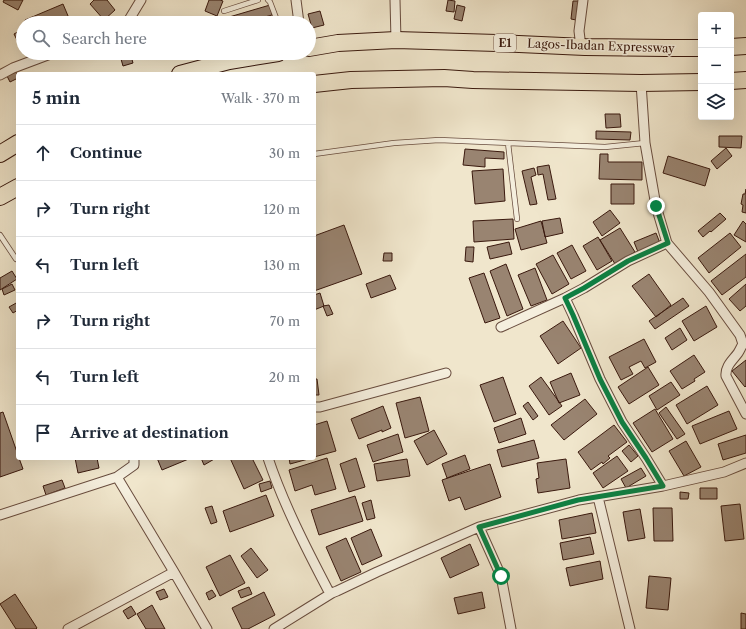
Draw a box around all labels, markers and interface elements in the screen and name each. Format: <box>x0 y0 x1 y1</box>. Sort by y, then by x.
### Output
map controls <box>698 12 734 120</box>
button: + <box>698 12 734 48</box>
search box <box>16 16 316 60</box>
icon: search <box>30 27 52 49</box>
text: Search here <box>62 29 147 48</box>
road number: E1 <box>494 34 516 52</box>
street label: Lagos-Ibadan Expressway <box>527 35 675 56</box>
button: − <box>698 48 734 84</box>
button: layers <box>698 84 734 120</box>
text: 5 min <box>32 88 80 108</box>
text: Walk · 370 m <box>221 90 300 106</box>
icon: ahead <box>32 142 54 164</box>
text: Continue <box>70 143 142 162</box>
text: 30 m <box>269 145 300 161</box>
route end <box>647 197 665 215</box>
icon: right <box>32 198 54 220</box>
text: Turn right <box>70 199 150 218</box>
text: 120 m <box>263 201 300 217</box>
icon: left <box>32 254 54 276</box>
text: Turn left <box>70 255 139 274</box>
text: 130 m <box>264 257 300 273</box>
icon: right <box>32 310 54 332</box>
text: Turn right <box>70 311 150 330</box>
text: 70 m <box>270 313 300 329</box>
icon: left <box>32 366 54 388</box>
text: Turn left <box>70 367 139 386</box>
text: 20 m <box>269 369 300 385</box>
icon: arrive <box>32 422 54 444</box>
text: Arrive at destination <box>70 423 229 442</box>
route start <box>492 567 510 585</box>

